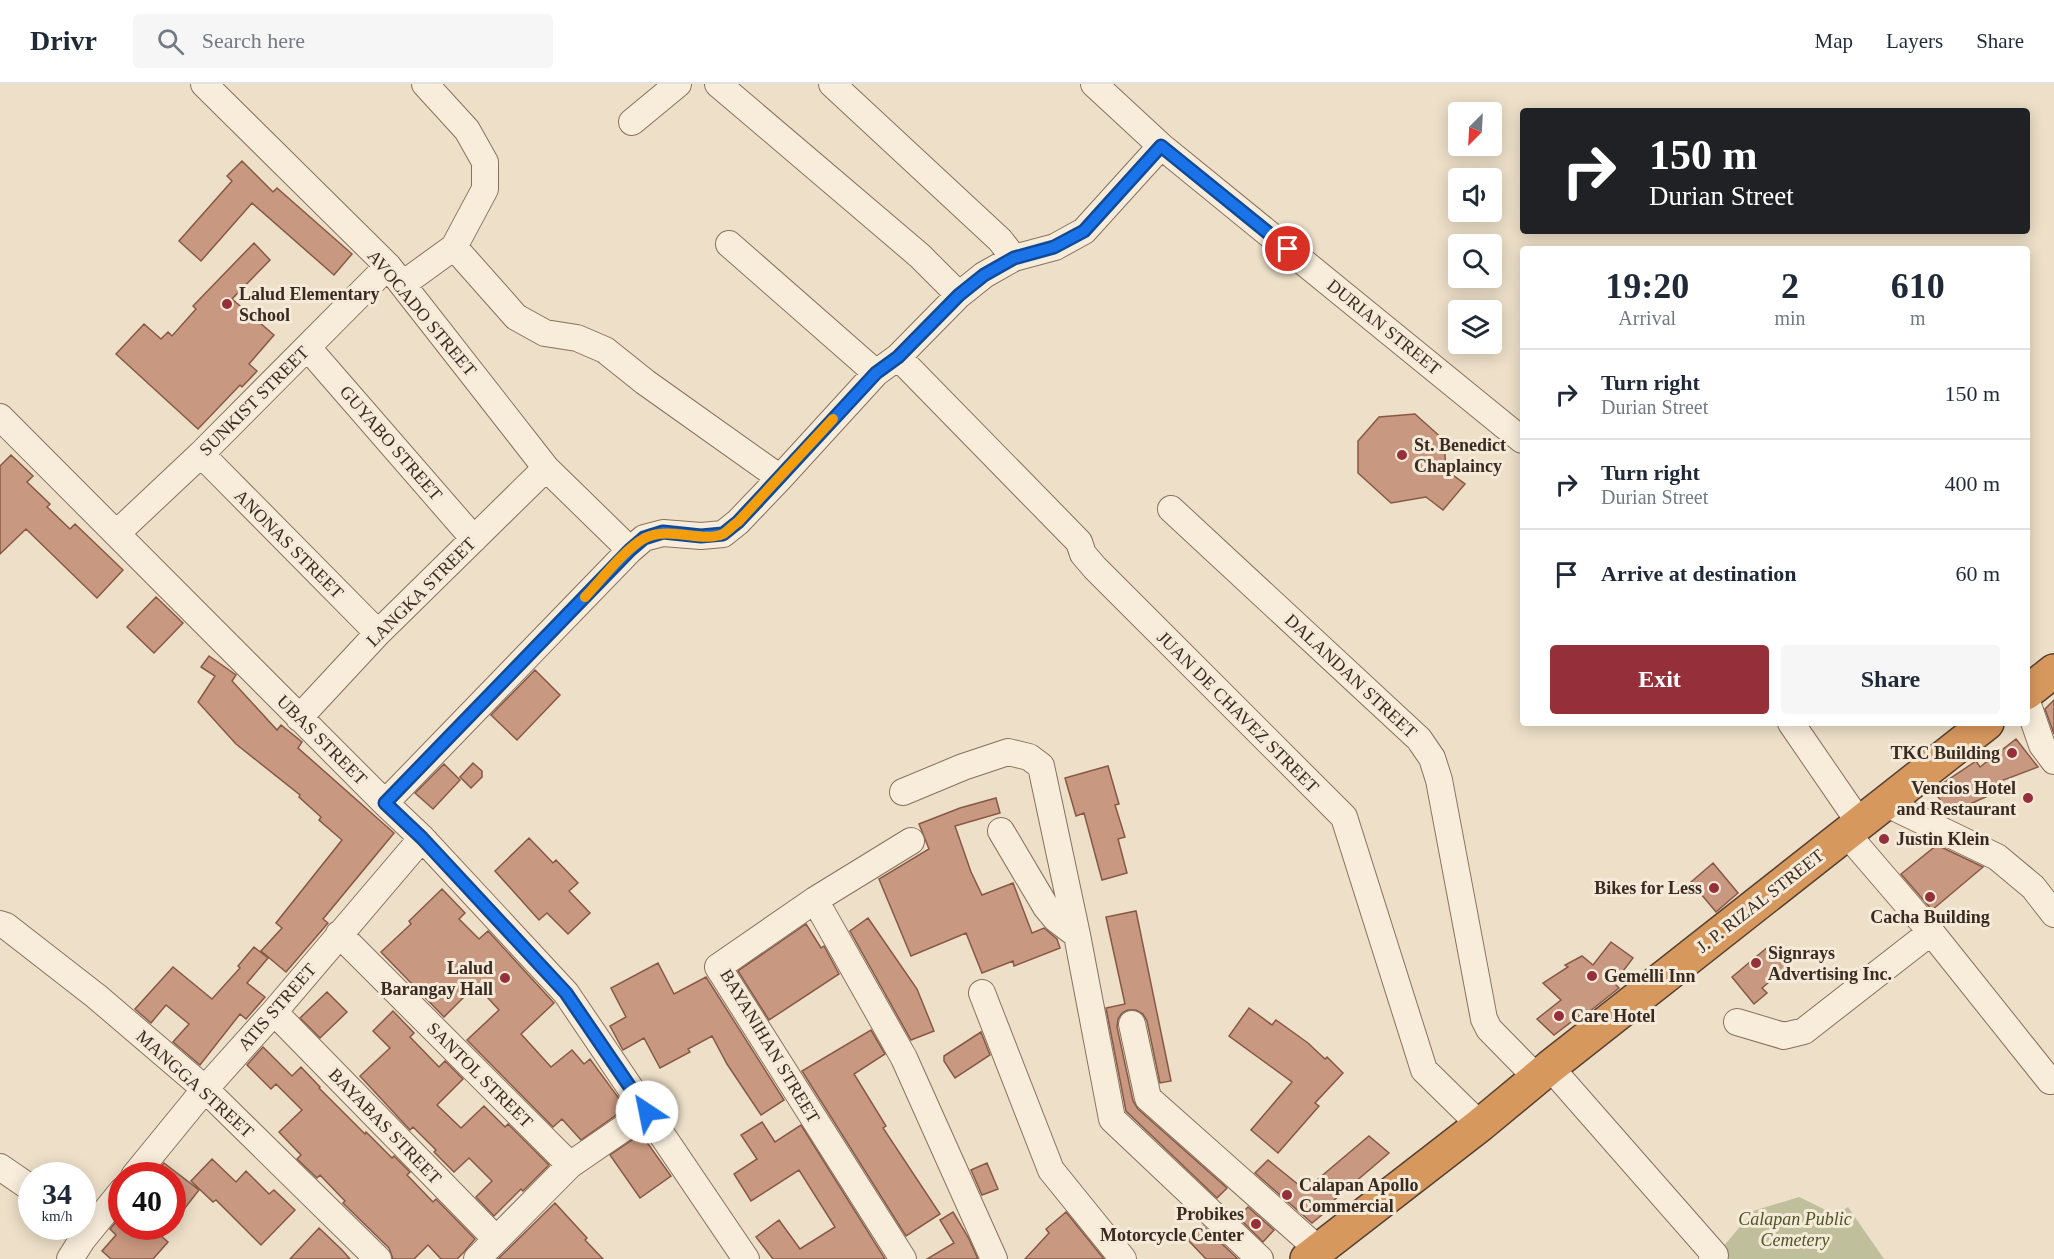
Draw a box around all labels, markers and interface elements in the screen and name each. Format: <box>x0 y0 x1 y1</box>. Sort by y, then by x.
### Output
search box <box>133 14 553 68</box>
text: Drivr <box>30 25 97 56</box>
icon: search <box>154 25 187 58</box>
text: Search here <box>202 28 305 53</box>
text: Map <box>1815 29 1853 53</box>
text: Layers <box>1886 29 1943 53</box>
text: Share <box>1976 29 2024 53</box>
north arrow <box>1448 102 1502 156</box>
map controls <box>1448 102 1502 354</box>
icon: right <box>1550 132 1628 210</box>
text: 150 m <box>1649 132 1758 178</box>
button: sound <box>1448 168 1502 222</box>
text: Durian Street <box>1649 181 1794 211</box>
pin <box>1262 223 1313 274</box>
icon: arrive <box>1271 232 1304 265</box>
button: search <box>1448 234 1502 288</box>
street label: AVOCADO STREET <box>363 246 481 380</box>
text: 19:20 <box>1605 266 1689 306</box>
text: 2 <box>1781 266 1799 306</box>
text: 610 <box>1891 266 1945 306</box>
street label: DURIAN STREET <box>1323 275 1445 379</box>
place label: Lalud Elementary School <box>239 284 380 325</box>
marker: Lalud Elementary School <box>220 297 234 311</box>
button: layers <box>1448 300 1502 354</box>
text: Arrival <box>1618 307 1676 329</box>
text: min <box>1774 307 1806 329</box>
text: m <box>1910 307 1926 329</box>
street label: SUNKIST STREET <box>195 342 313 460</box>
text: Turn right <box>1601 370 1700 395</box>
icon: right <box>1550 378 1583 411</box>
text: 150 m <box>1944 381 2000 406</box>
street label: GUYABO STREET <box>336 382 446 504</box>
text: Durian Street <box>1601 396 1708 418</box>
place label: St. Benedict Chaplaincy <box>1414 435 1506 476</box>
marker: St. Benedict Chaplaincy <box>1395 448 1409 462</box>
text: Turn right <box>1601 460 1700 485</box>
icon: right <box>1550 468 1583 501</box>
text: 400 m <box>1944 471 2000 496</box>
street label: ANONAS STREET <box>230 485 348 603</box>
text: Durian Street <box>1601 486 1708 508</box>
street label: LANGKA STREET <box>362 533 480 651</box>
icon: arrive <box>1550 558 1583 591</box>
text: Arrive at destination <box>1601 561 1797 586</box>
text: 60 m <box>1955 561 2000 586</box>
street label: DALANDAN STREET <box>1281 610 1421 742</box>
street label: JUAN DE CHAVEZ STREET <box>1153 627 1323 797</box>
button: Exit <box>1550 645 1769 714</box>
button: Share <box>1781 645 2000 714</box>
street label: UBAS STREET <box>273 691 371 789</box>
place label: TKC Building <box>1890 743 2000 763</box>
marker: TKC Building <box>2005 746 2019 760</box>
place label: Vencios Hotel and Restaurant <box>1896 778 2016 819</box>
marker: Vencios Hotel and Restaurant <box>2021 791 2035 805</box>
place label: Justin Klein <box>1896 829 1990 849</box>
marker: Justin Klein <box>1877 832 1891 846</box>
street label: J. P. RIZAL STREET <box>1692 845 1828 957</box>
place label: Bikes for Less <box>1594 878 1702 898</box>
marker: Bikes for Less <box>1707 881 1721 895</box>
marker: Cacha Building <box>1923 890 1937 904</box>
place label: Cacha Building <box>1870 907 1990 927</box>
place label: Signrays Advertising Inc. <box>1768 943 1892 984</box>
marker: Signrays Advertising Inc. <box>1749 956 1763 970</box>
place label: Lalud Barangay Hall <box>380 958 493 999</box>
street label: ATIS STREET <box>234 959 320 1055</box>
street label: BAYANIHAN STREET <box>716 965 824 1127</box>
place label: Gemelli Inn <box>1604 966 1696 986</box>
marker: Gemelli Inn <box>1585 969 1599 983</box>
marker: Lalud Barangay Hall <box>498 971 512 985</box>
place label: Care Hotel <box>1571 1006 1655 1026</box>
marker: Care Hotel <box>1552 1009 1566 1023</box>
street label: SANTOL STREET <box>423 1018 537 1132</box>
street label: MANGGA STREET <box>132 1026 258 1142</box>
street label: BAYABAS STREET <box>325 1064 445 1188</box>
position arrow <box>615 1080 679 1144</box>
speed limit sign: 40 <box>108 1162 186 1240</box>
place label: Calapan Apollo Commercial <box>1299 1175 1419 1216</box>
text: 34 <box>42 1177 72 1210</box>
marker: Calapan Apollo Commercial <box>1280 1188 1294 1202</box>
place label: Probikes Motorcycle Center <box>1100 1204 1244 1245</box>
text: km/h <box>42 1208 72 1224</box>
park label: Calapan Public Cemetery <box>1738 1209 1852 1250</box>
marker: Probikes Motorcycle Center <box>1249 1217 1263 1231</box>

